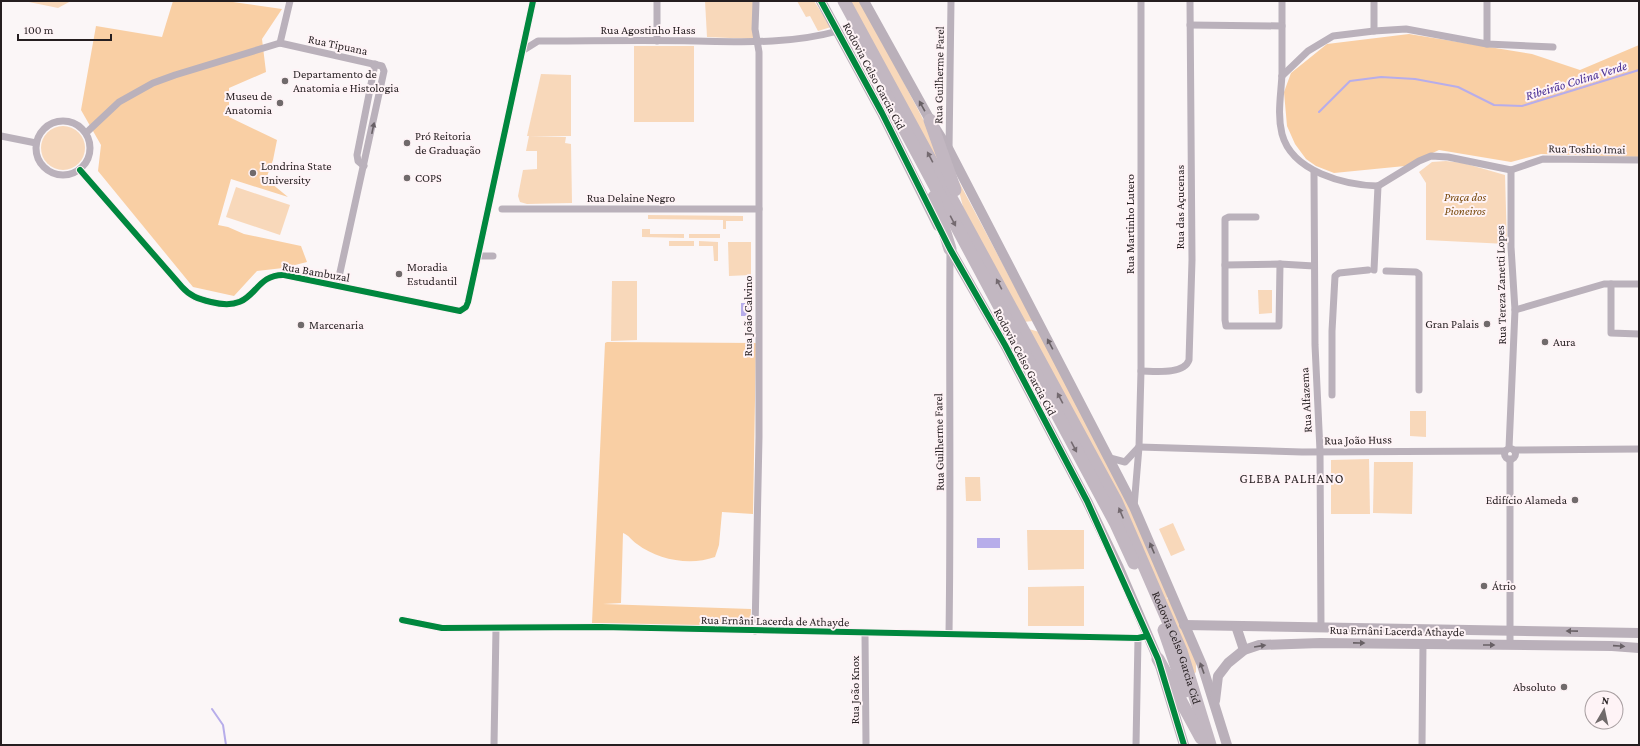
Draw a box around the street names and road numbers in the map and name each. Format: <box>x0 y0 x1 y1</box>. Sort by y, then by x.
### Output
street label: Rodovia Celso Garcia Cid <box>840 20 908 133</box>
street label: Rua Agostinho Hass <box>601 23 696 37</box>
street label: Rua Guilherme Farel <box>931 26 947 124</box>
street label: Rua Tipuana <box>307 32 369 58</box>
street label: Rua Toshio Imai <box>1548 141 1626 157</box>
street label: Rua das Açucenas <box>1173 164 1187 249</box>
street label: Rua Martinho Lutero <box>1123 174 1137 274</box>
street label: Rua Delaine Negro <box>587 191 675 205</box>
street label: Rua Tereza Zanetti Lopes <box>1493 225 1509 345</box>
street label: Rua Bambuzal <box>281 259 351 285</box>
street label: Rua João Calvino <box>741 276 755 356</box>
street label: Rodovia Celso Garcia Cid <box>991 306 1059 419</box>
street label: Rua Alfazema <box>1297 367 1315 433</box>
street label: Rua Guilherme Farel <box>931 393 947 491</box>
street label: Rua João Huss <box>1324 432 1392 448</box>
street label: Rodovia Celso Garcia Cid <box>1149 589 1204 706</box>
street label: Rua Ernâni Lacerda de Athayde <box>701 613 849 629</box>
street label: Rua Ernâni Lacerda Athayde <box>1329 623 1465 639</box>
street label: Rua João Knox <box>848 655 862 724</box>

